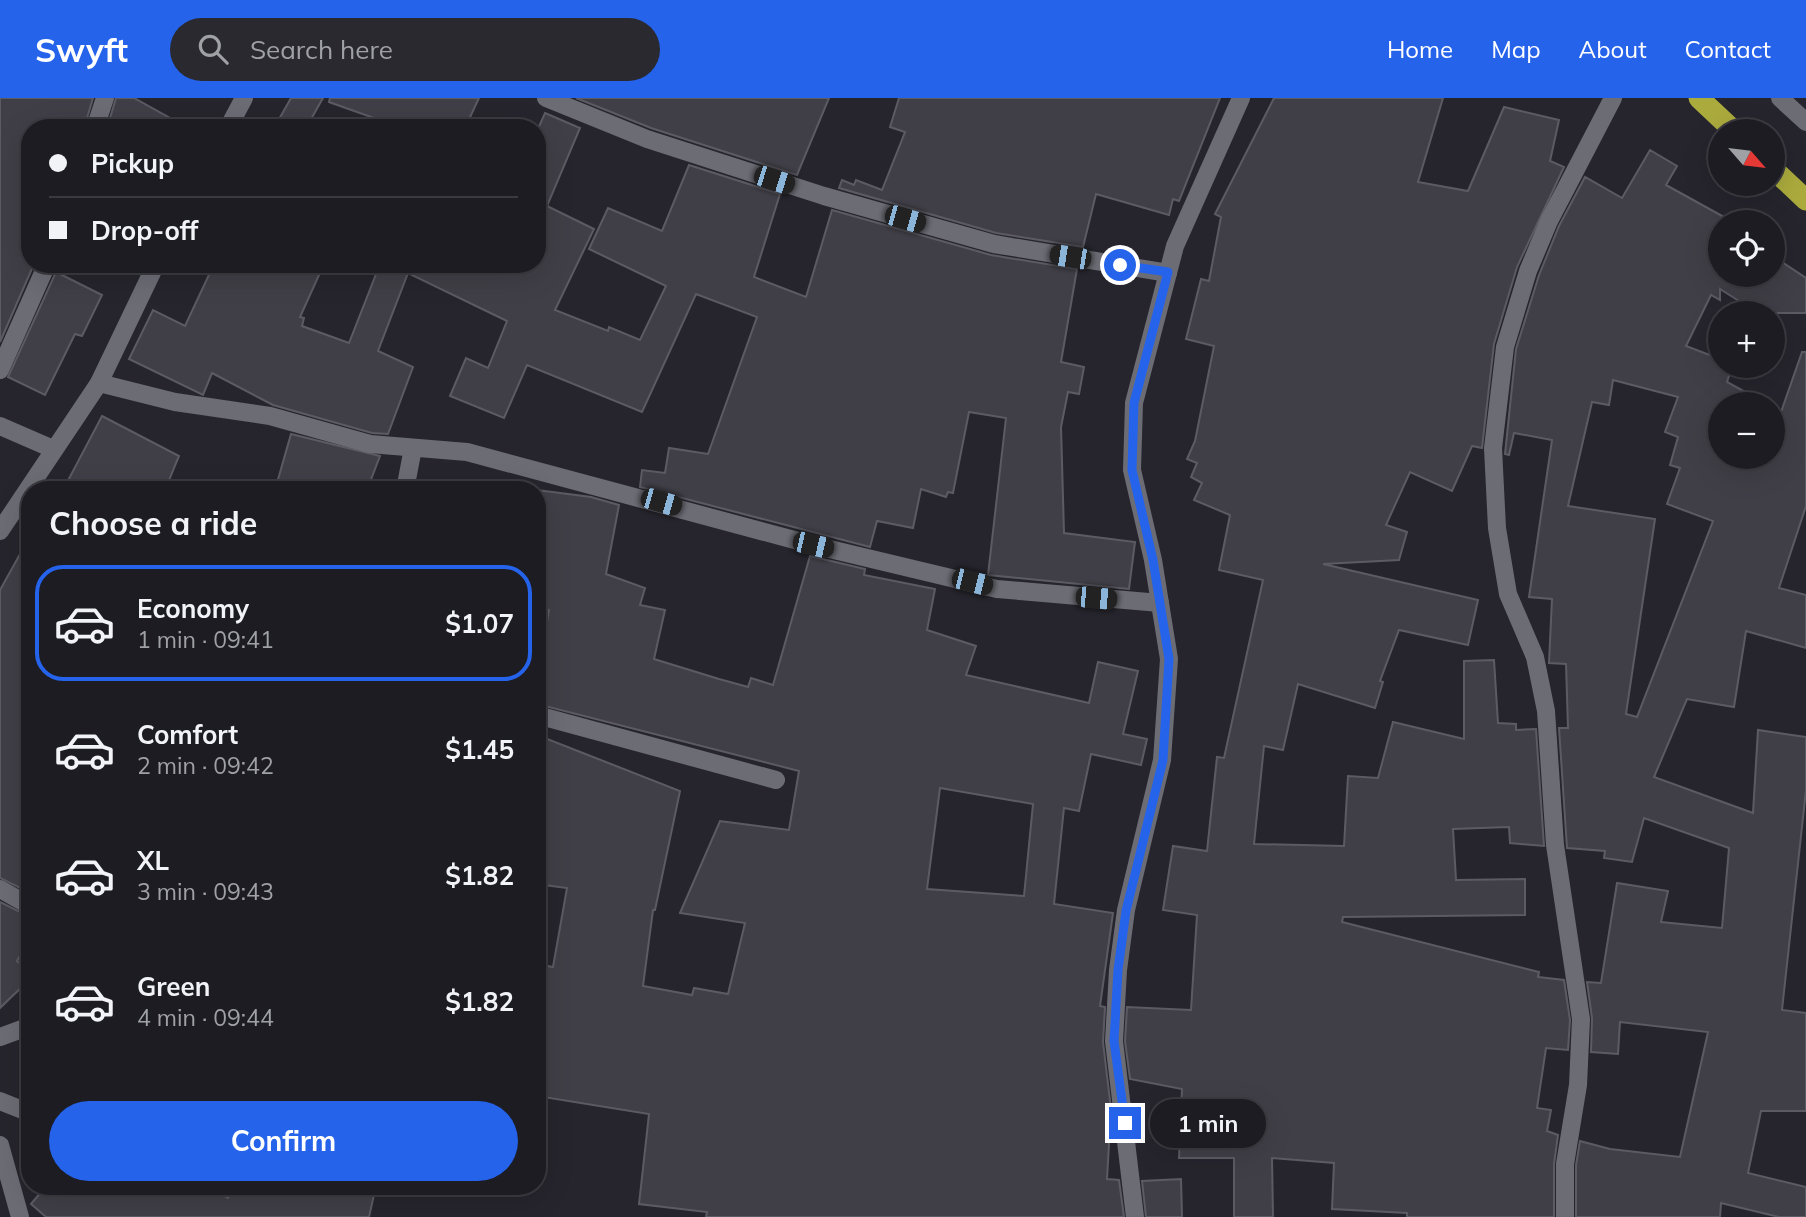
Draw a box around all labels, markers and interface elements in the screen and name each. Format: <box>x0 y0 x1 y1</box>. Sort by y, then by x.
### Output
search box <box>170 18 660 81</box>
text: Swyft <box>35 29 128 70</box>
icon: search <box>194 30 232 68</box>
text: Search here <box>250 33 393 66</box>
text: Home <box>1387 34 1453 64</box>
text: Map <box>1491 34 1541 64</box>
text: About <box>1579 34 1647 64</box>
text: Contact <box>1685 34 1771 64</box>
north arrow <box>1708 119 1785 196</box>
map controls <box>1708 119 1785 469</box>
text: Pickup <box>91 147 174 180</box>
car <box>751 164 798 196</box>
car <box>882 203 929 235</box>
button: locate <box>1708 210 1785 287</box>
text: Drop-off <box>91 214 198 247</box>
car <box>1048 243 1093 271</box>
route start <box>1104 249 1136 281</box>
button: + <box>1708 301 1785 378</box>
button: − <box>1708 392 1785 469</box>
car <box>638 486 685 518</box>
text: Choose a ride <box>49 503 257 543</box>
car <box>791 530 836 560</box>
car <box>950 567 995 597</box>
car <box>1075 586 1118 610</box>
icon: car <box>53 592 116 655</box>
text: Economy <box>137 592 249 625</box>
text: $1.07 <box>445 607 514 640</box>
text: 1 min · 09:41 <box>137 625 274 654</box>
icon: car <box>53 718 116 781</box>
text: Comfort <box>137 718 238 751</box>
text: $1.45 <box>445 733 514 766</box>
text: 2 min · 09:42 <box>137 751 274 780</box>
icon: car <box>53 844 116 907</box>
text: XL <box>137 844 169 877</box>
text: $1.82 <box>445 859 514 892</box>
text: 3 min · 09:43 <box>137 877 274 906</box>
icon: car <box>53 970 116 1033</box>
text: Green <box>137 970 210 1003</box>
text: $1.82 <box>445 985 514 1018</box>
text: 4 min · 09:44 <box>137 1003 274 1032</box>
callout: 1 min <box>1150 1098 1265 1148</box>
button: Confirm <box>49 1101 518 1181</box>
route end <box>1109 1107 1141 1139</box>
text: 1 min <box>1178 1109 1238 1138</box>

